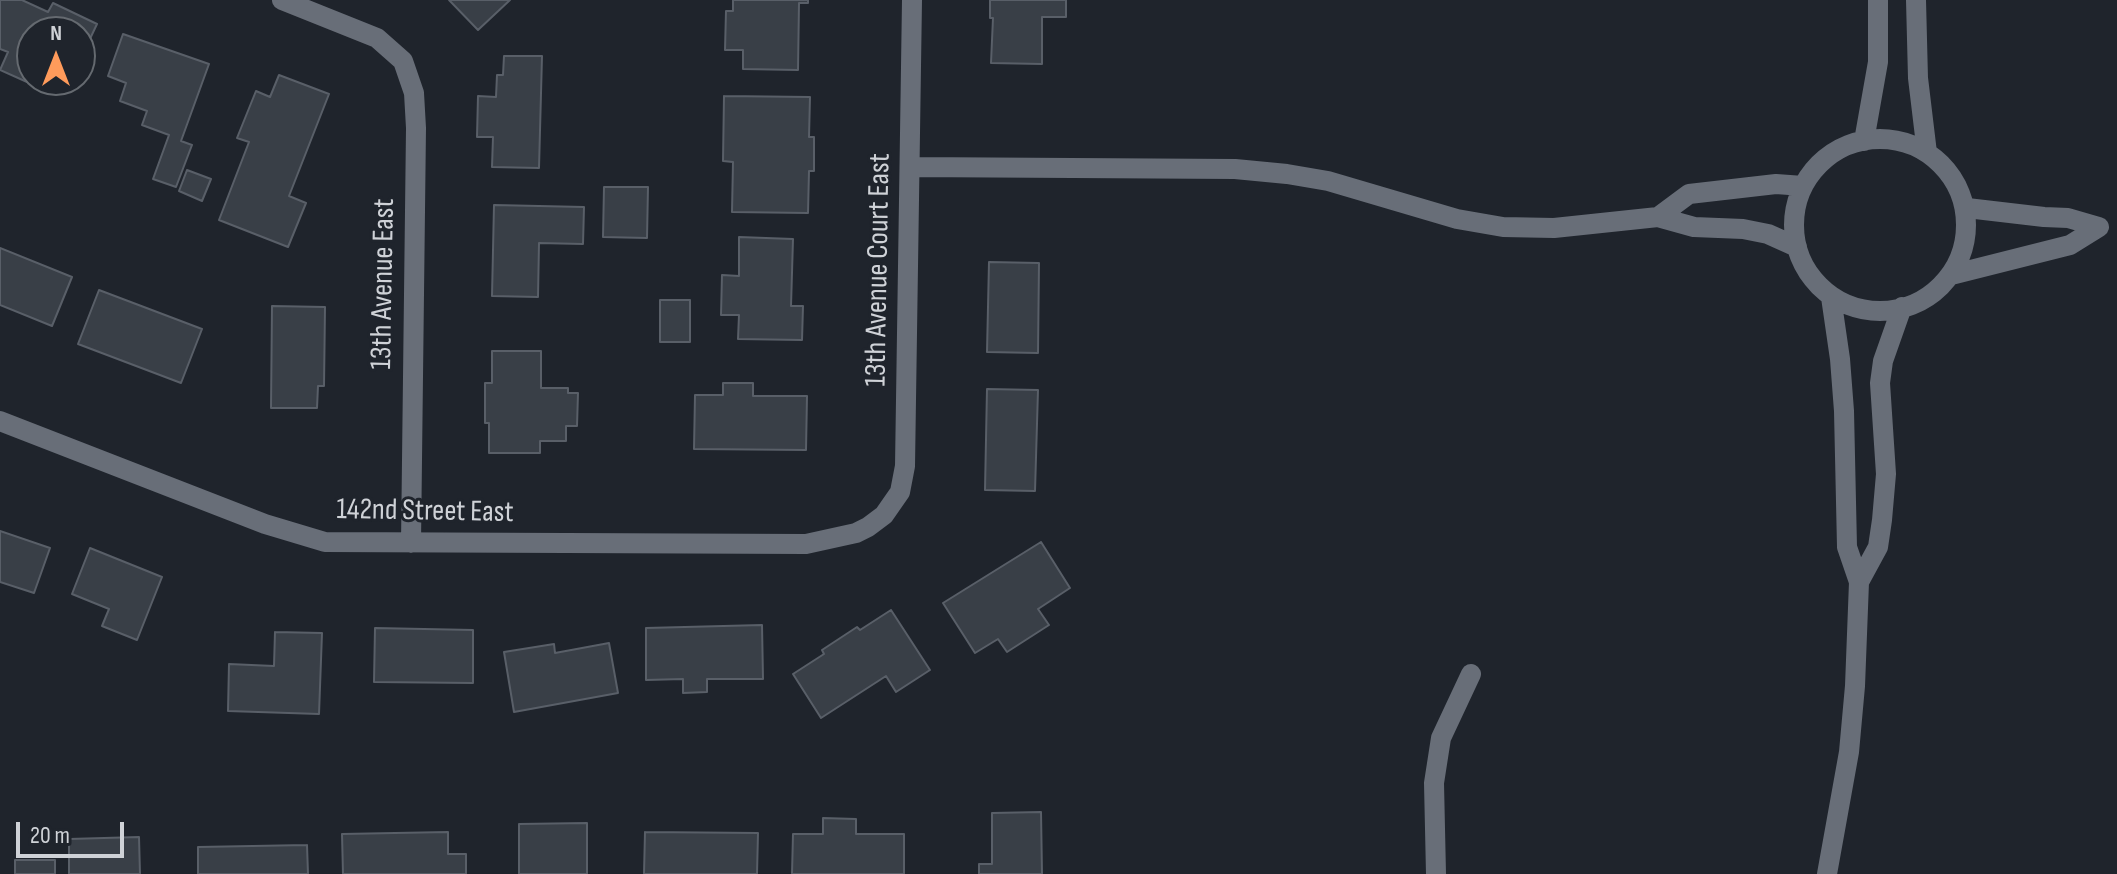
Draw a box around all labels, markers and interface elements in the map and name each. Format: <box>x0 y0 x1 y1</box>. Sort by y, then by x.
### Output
north arrow <box>16 16 96 96</box>
text: N <box>50 20 62 47</box>
street label: 13th Avenue Court East <box>859 153 899 387</box>
street label: 13th Avenue East <box>365 198 403 370</box>
street label: 142nd Street East <box>336 492 514 532</box>
scale bar <box>20 806 128 856</box>
text: 20 m <box>30 821 70 850</box>

